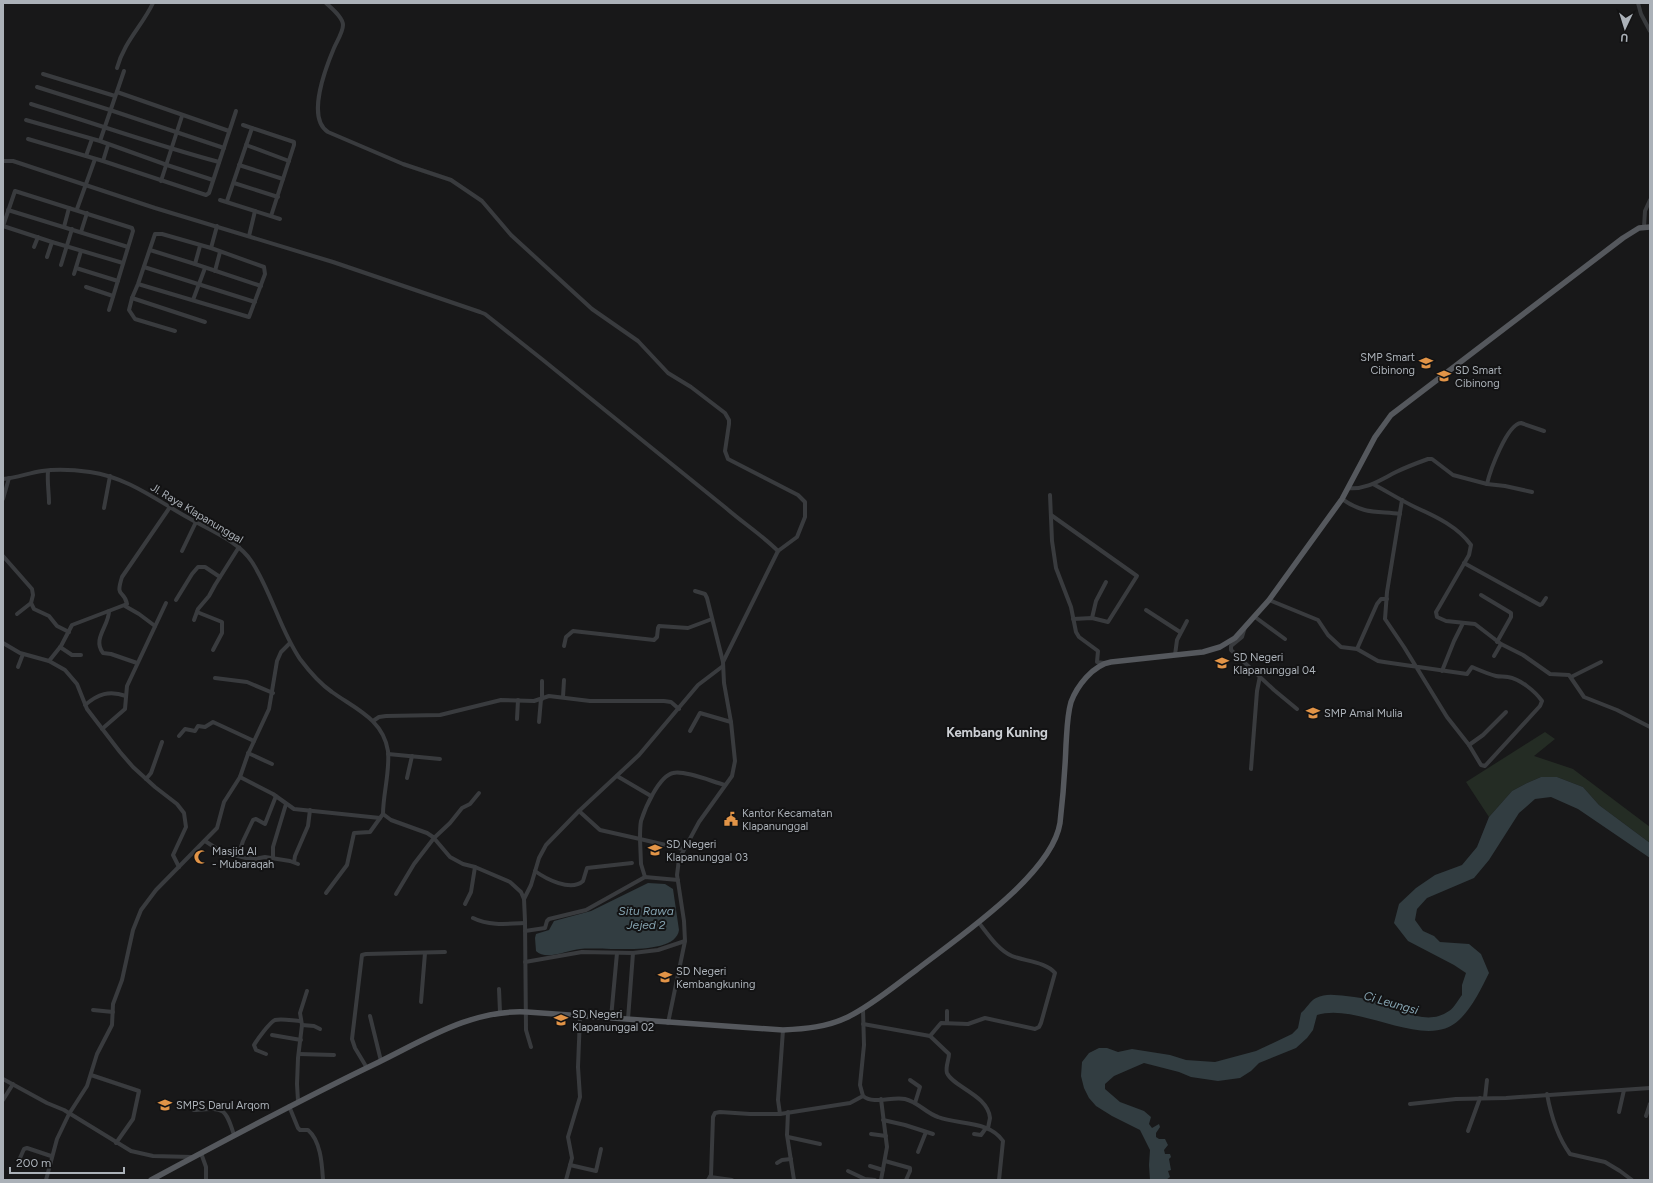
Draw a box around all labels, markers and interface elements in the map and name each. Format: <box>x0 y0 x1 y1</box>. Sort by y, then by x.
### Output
north arrow <box>1605 8 1645 48</box>
text: U <box>1620 31 1629 44</box>
place label: SMP Smart Cibinong <box>1360 351 1415 377</box>
school or university icon: SMP Smart Cibinong <box>1418 355 1434 371</box>
place label: SD Smart Cibinong <box>1455 364 1502 390</box>
school or university icon: SD Smart Cibinong <box>1436 368 1452 384</box>
street label: Jl. Raya Klapanunggal <box>148 481 245 546</box>
place label: SD Negeri Klapanunggal 04 <box>1233 651 1316 677</box>
school or university icon: SD Negeri Klapanunggal 04 <box>1214 655 1230 671</box>
school or university icon: SMP Amal Mulia <box>1305 705 1321 721</box>
place label: SMP Amal Mulia <box>1324 707 1403 720</box>
district label: Kembang Kuning <box>946 725 1048 740</box>
place label: Kantor Kecamatan Klapanunggal <box>742 807 832 833</box>
public building icon: Kantor Kecamatan Klapanunggal <box>723 811 739 827</box>
place label: SD Negeri Klapanunggal 03 <box>666 838 748 864</box>
school or university icon: SD Negeri Klapanunggal 03 <box>647 842 663 858</box>
place label: Masjid Al - Mubaraqah <box>212 845 274 871</box>
mosque icon: Masjid Al - Mubaraqah <box>193 849 209 865</box>
water label: Situ Rawa Jejed 2 <box>618 904 674 932</box>
place label: SD Negeri Kembangkuning <box>676 965 755 991</box>
school or university icon: SD Negeri Kembangkuning <box>657 969 673 985</box>
water label: Ci Leungsi <box>1362 989 1420 1018</box>
place label: SD Negeri Klapanunggal 02 <box>572 1008 654 1034</box>
school or university icon: SD Negeri Klapanunggal 02 <box>553 1012 569 1028</box>
school or university icon: SMPS Darul Arqom <box>157 1097 173 1113</box>
place label: SMPS Darul Arqom <box>176 1099 269 1112</box>
scale bar <box>10 1149 124 1175</box>
text: 200 m <box>16 1156 51 1170</box>

